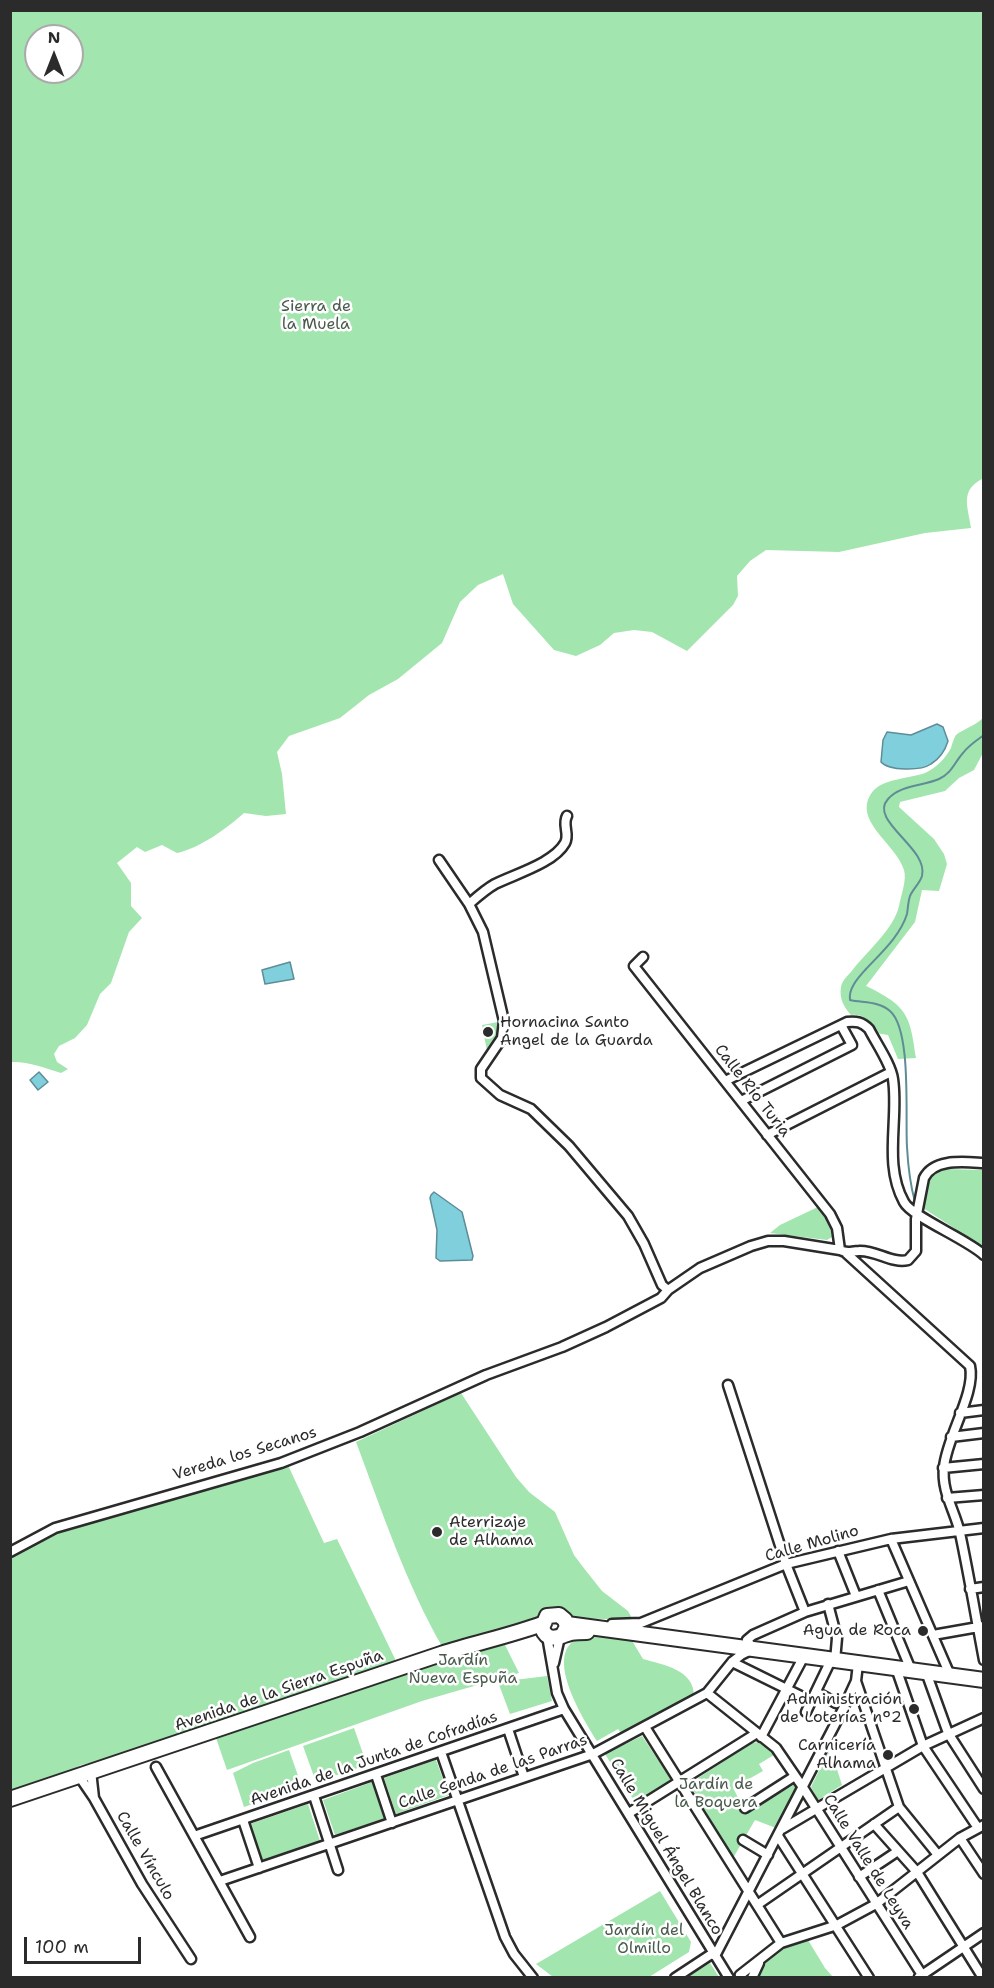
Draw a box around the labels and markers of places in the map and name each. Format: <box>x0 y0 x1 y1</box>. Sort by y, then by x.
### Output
place label: Hornacina Santo Ángel de la Guarda <box>500 1013 653 1051</box>
marker: Hornacina Santo Ángel de la Guarda <box>481 1025 495 1039</box>
place label: Aterrizaje de Alhama <box>449 1513 533 1551</box>
marker: Aterrizaje de Alhama <box>430 1525 444 1539</box>
place label: Agua de Roca <box>803 1621 911 1641</box>
marker: Agua de Roca <box>916 1624 930 1638</box>
place label: Administración de Loterías nº2 <box>780 1690 902 1728</box>
marker: Administración de Loterías nº2 <box>907 1702 921 1716</box>
place label: Carnicería Alhama <box>798 1736 876 1774</box>
marker: Carnicería Alhama <box>881 1748 895 1762</box>

